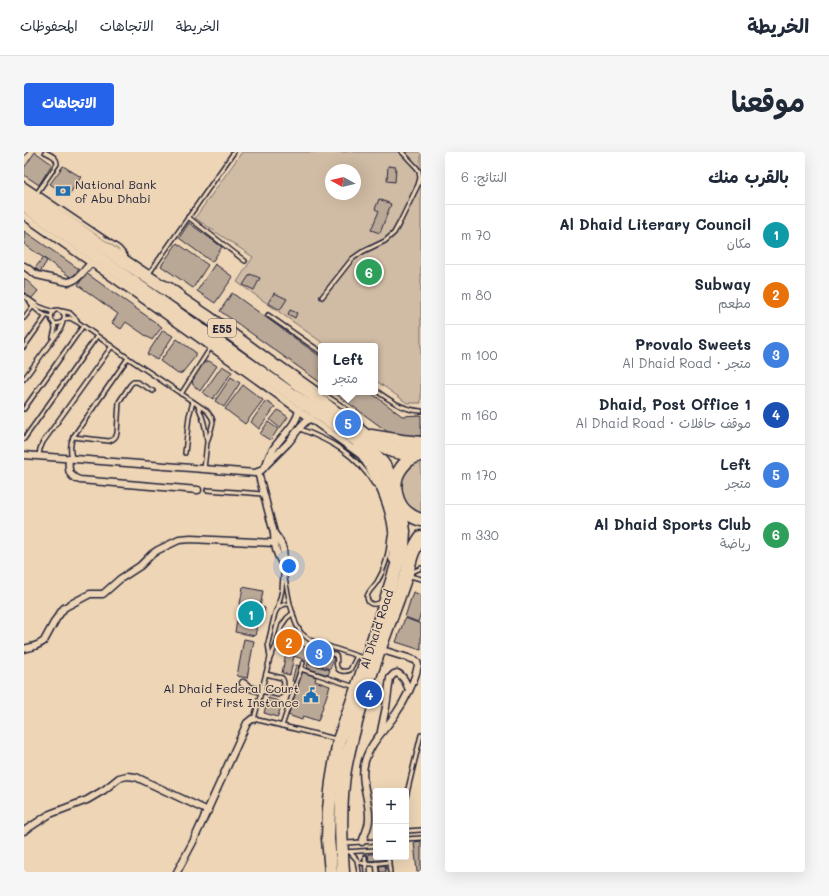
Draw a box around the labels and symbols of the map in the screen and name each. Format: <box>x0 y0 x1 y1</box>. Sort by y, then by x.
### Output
north arrow <box>325 164 361 200</box>
place label: National Bank of Abu Dhabi <box>75 176 156 206</box>
bank icon: National Bank of Abu Dhabi <box>54 182 72 200</box>
pin: 6 <box>356 257 382 287</box>
road number: E55 <box>208 319 236 337</box>
pin: 5 <box>335 408 361 438</box>
your location <box>279 556 299 576</box>
street label: Al Dhaid Road <box>356 587 396 671</box>
pin: 1 <box>238 599 264 629</box>
pin: 2 <box>276 627 302 657</box>
pin: 3 <box>306 638 332 668</box>
pin: 4 <box>356 679 382 709</box>
place label: Al Dhaid Federal Court of First Instance <box>163 680 299 710</box>
public building icon: Al Dhaid Federal Court of First Instance <box>302 686 320 704</box>

